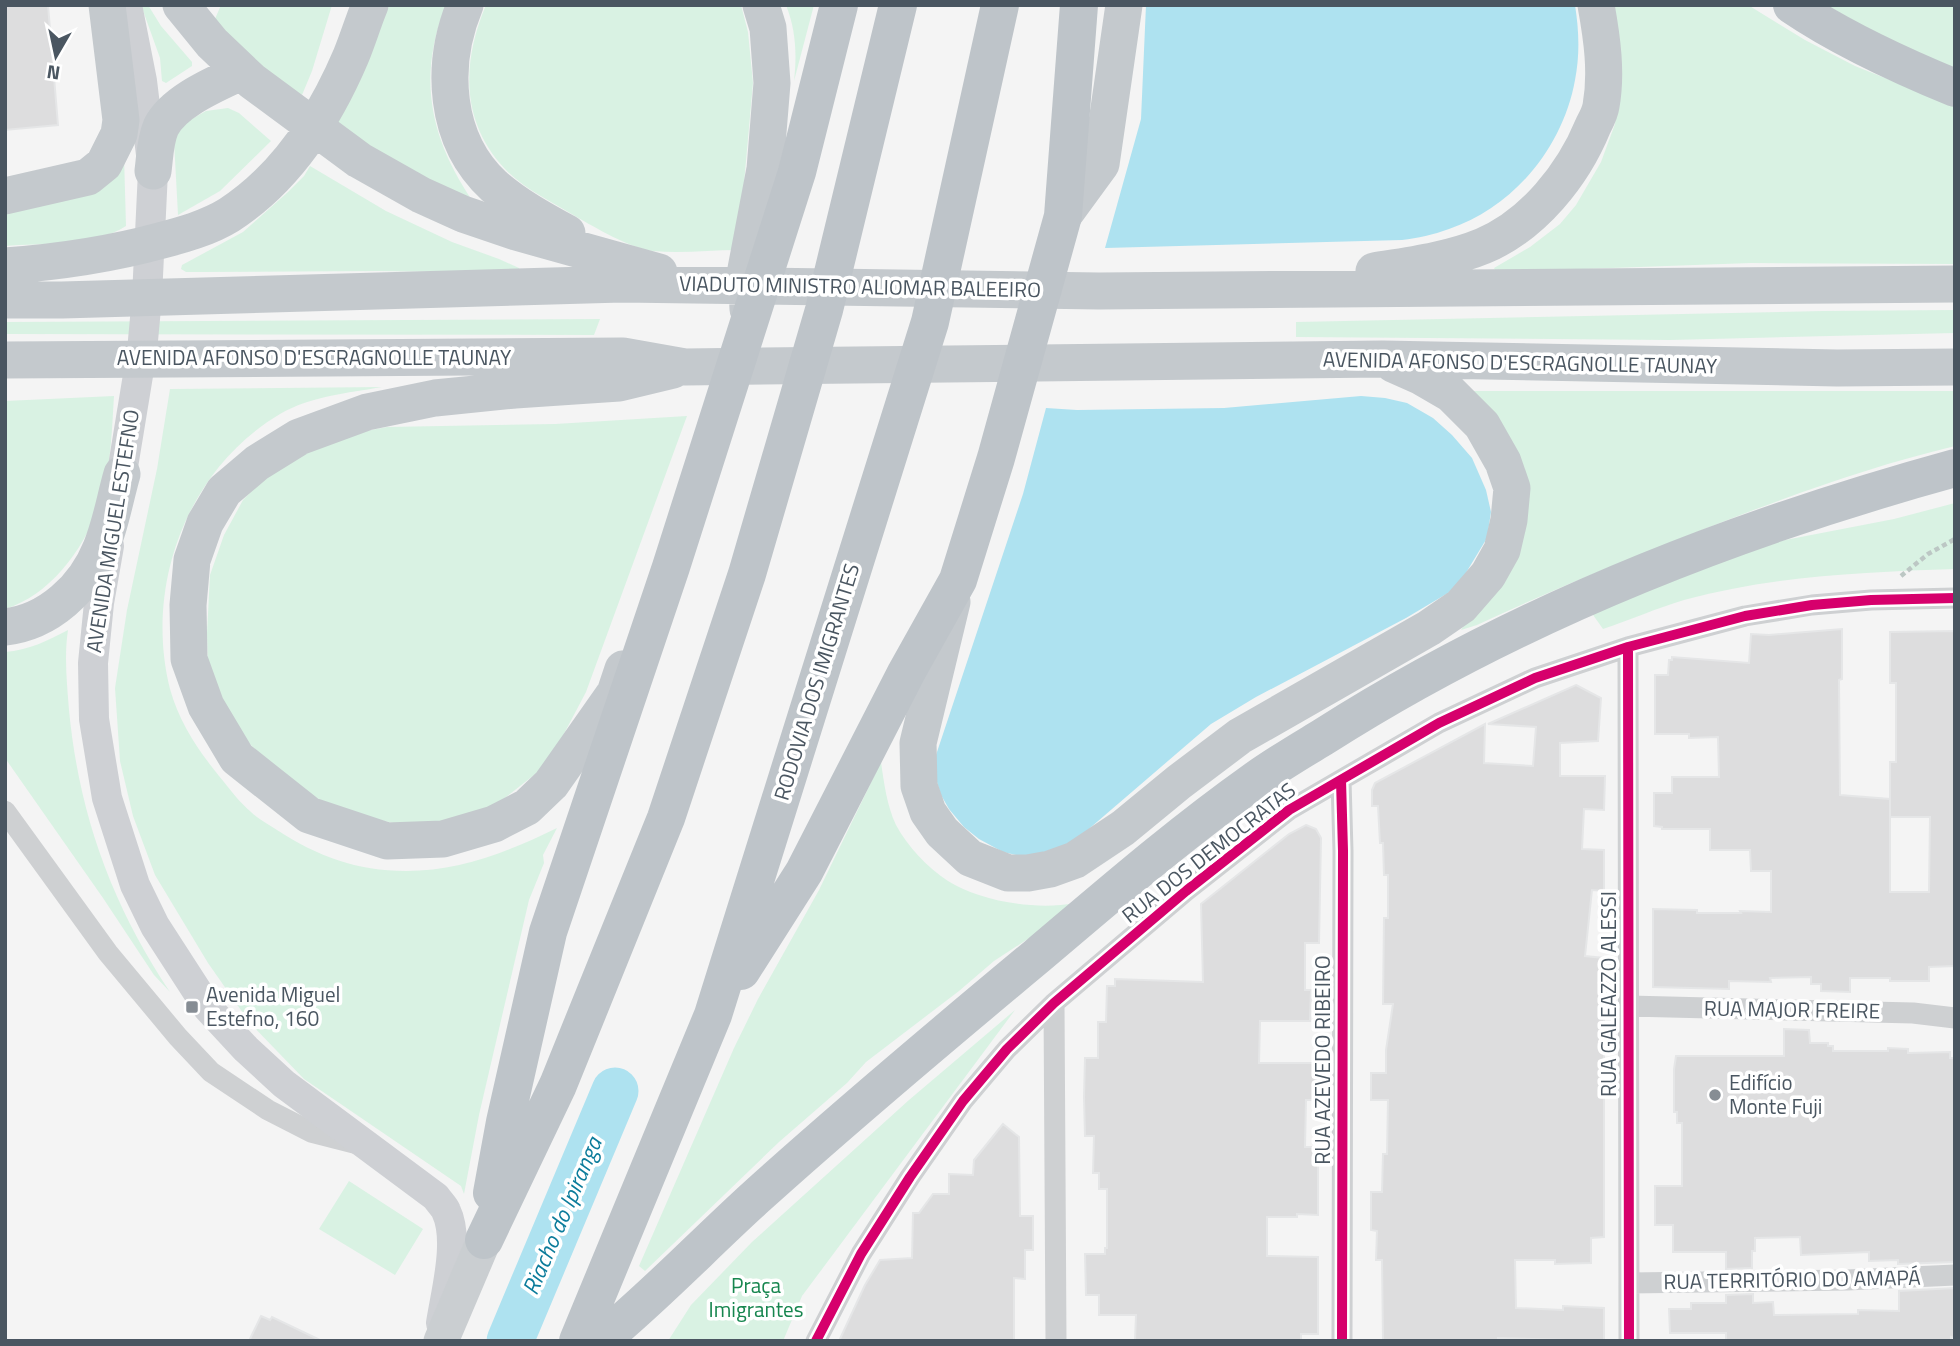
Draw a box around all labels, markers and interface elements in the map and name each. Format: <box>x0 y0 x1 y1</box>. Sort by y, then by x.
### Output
north arrow <box>21 21 91 91</box>
text: N <box>44 58 62 89</box>
street label: VIADUTO MINISTRO ALIOMAR BALEEIRO <box>679 267 1041 305</box>
street label: AVENIDA AFONSO D'ESCRAGNOLLE TAUNAY <box>117 341 512 373</box>
street label: AVENIDA AFONSO D'ESCRAGNOLLE TAUNAY <box>1323 343 1718 381</box>
street label: AVENIDA MIGUEL ESTEFNO <box>77 407 147 655</box>
street label: RODOVIA DOS IMIGRANTES <box>765 559 867 804</box>
street label: RUA DOS DEMOCRATAS <box>1115 774 1302 930</box>
street label: RUA GALEAZZO ALESSI <box>1592 891 1624 1097</box>
street label: RUA AZEVEDO RIBEIRO <box>1306 955 1338 1165</box>
place label: Avenida Miguel Estefno, 160 <box>206 978 340 1034</box>
street label: RUA MAJOR FREIRE <box>1704 991 1880 1027</box>
marker: Avenida Miguel Estefno, 160 <box>184 999 200 1015</box>
place label: Edifício Monte Fuji <box>1729 1066 1822 1122</box>
marker: Edifício Monte Fuji <box>1707 1087 1723 1103</box>
water label: Riacho do Ipiranga <box>513 1130 611 1300</box>
street label: RUA TERRITÓRIO DO AMAPÁ <box>1663 1261 1921 1297</box>
park label: Praça Imigrantes <box>709 1269 803 1325</box>

